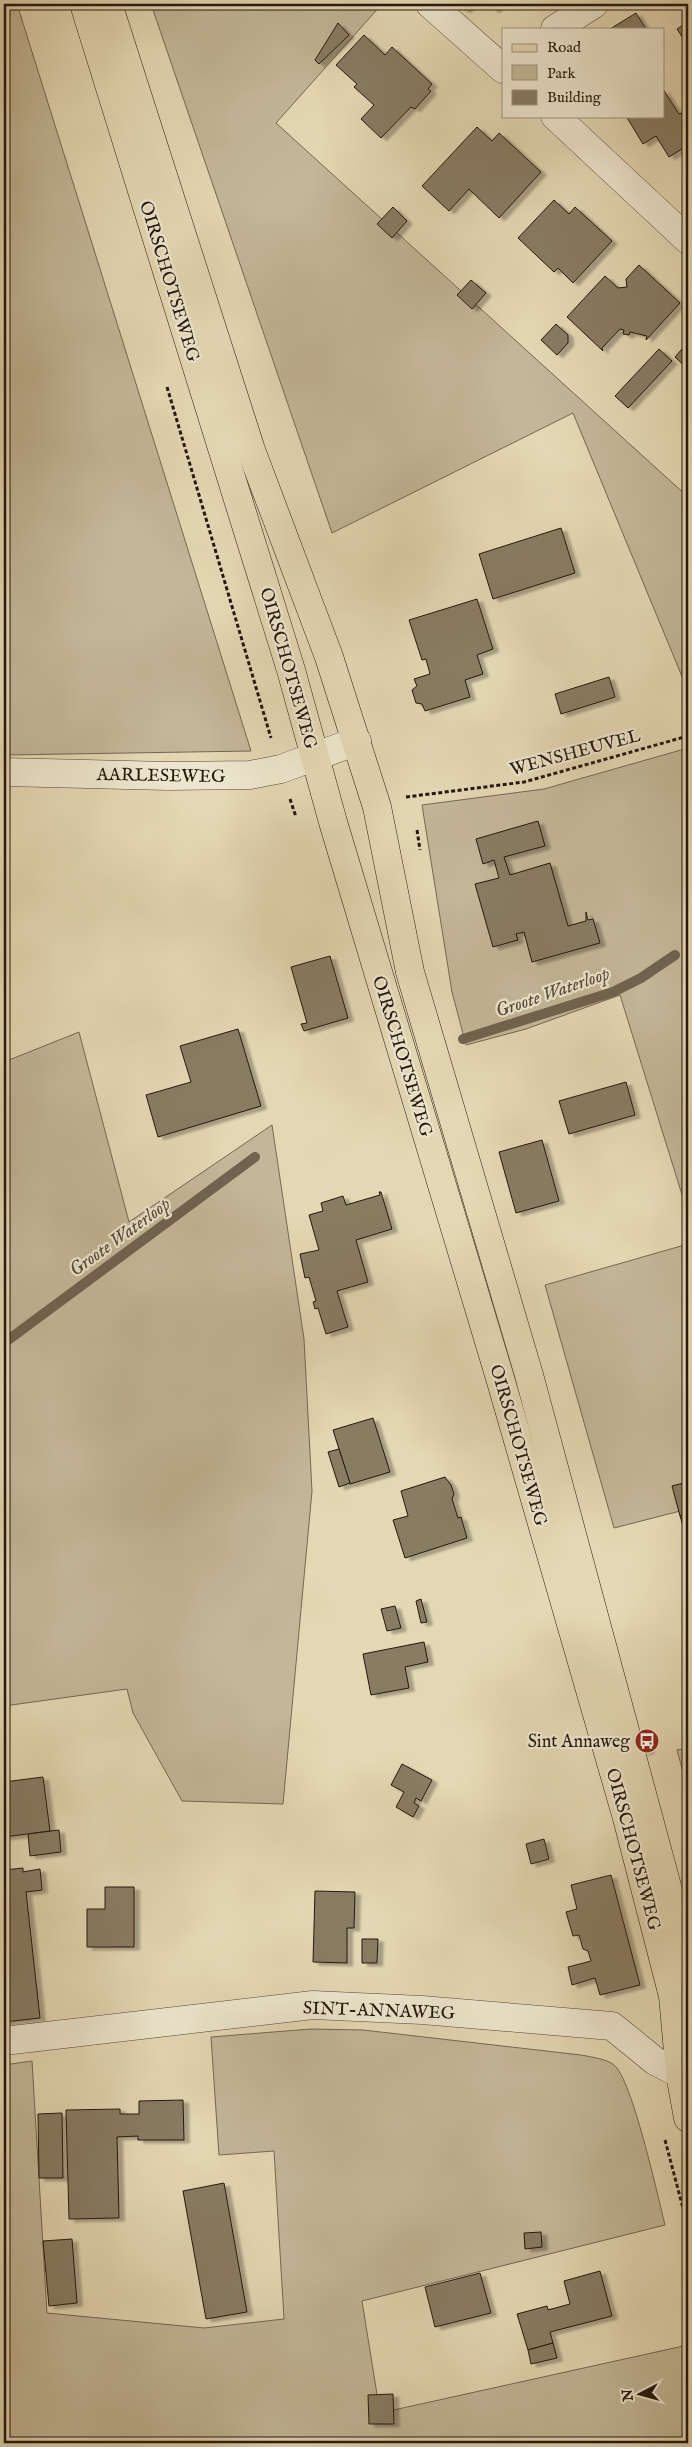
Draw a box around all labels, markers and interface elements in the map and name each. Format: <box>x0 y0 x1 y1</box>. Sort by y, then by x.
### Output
legend <box>502 28 664 118</box>
text: Road <box>547 38 582 57</box>
text: Park <box>547 64 577 83</box>
text: Building <box>547 88 602 107</box>
street label: OIRSCHOTSEWEG <box>133 198 204 365</box>
street label: OIRSCHOTSEWEG <box>253 585 322 752</box>
street label: WENSHEUVEL <box>508 725 643 782</box>
street label: AARLESEWEG <box>95 764 226 789</box>
water label: Groote Waterloop <box>492 962 613 1024</box>
street label: OIRSCHOTSEWEG <box>366 973 437 1140</box>
water label: Groote Waterloop <box>65 1193 176 1282</box>
street label: OIRSCHOTSEWEG <box>483 1362 552 1529</box>
bus stop icon: Sint Annaweg <box>634 1728 660 1754</box>
place label: Sint Annaweg <box>528 1731 630 1754</box>
street label: OIRSCHOTSEWEG <box>600 1766 665 1934</box>
street label: SINT-ANNAWEG <box>302 1997 456 2026</box>
north arrow <box>614 2370 664 2420</box>
text: N <box>618 2388 638 2403</box>

